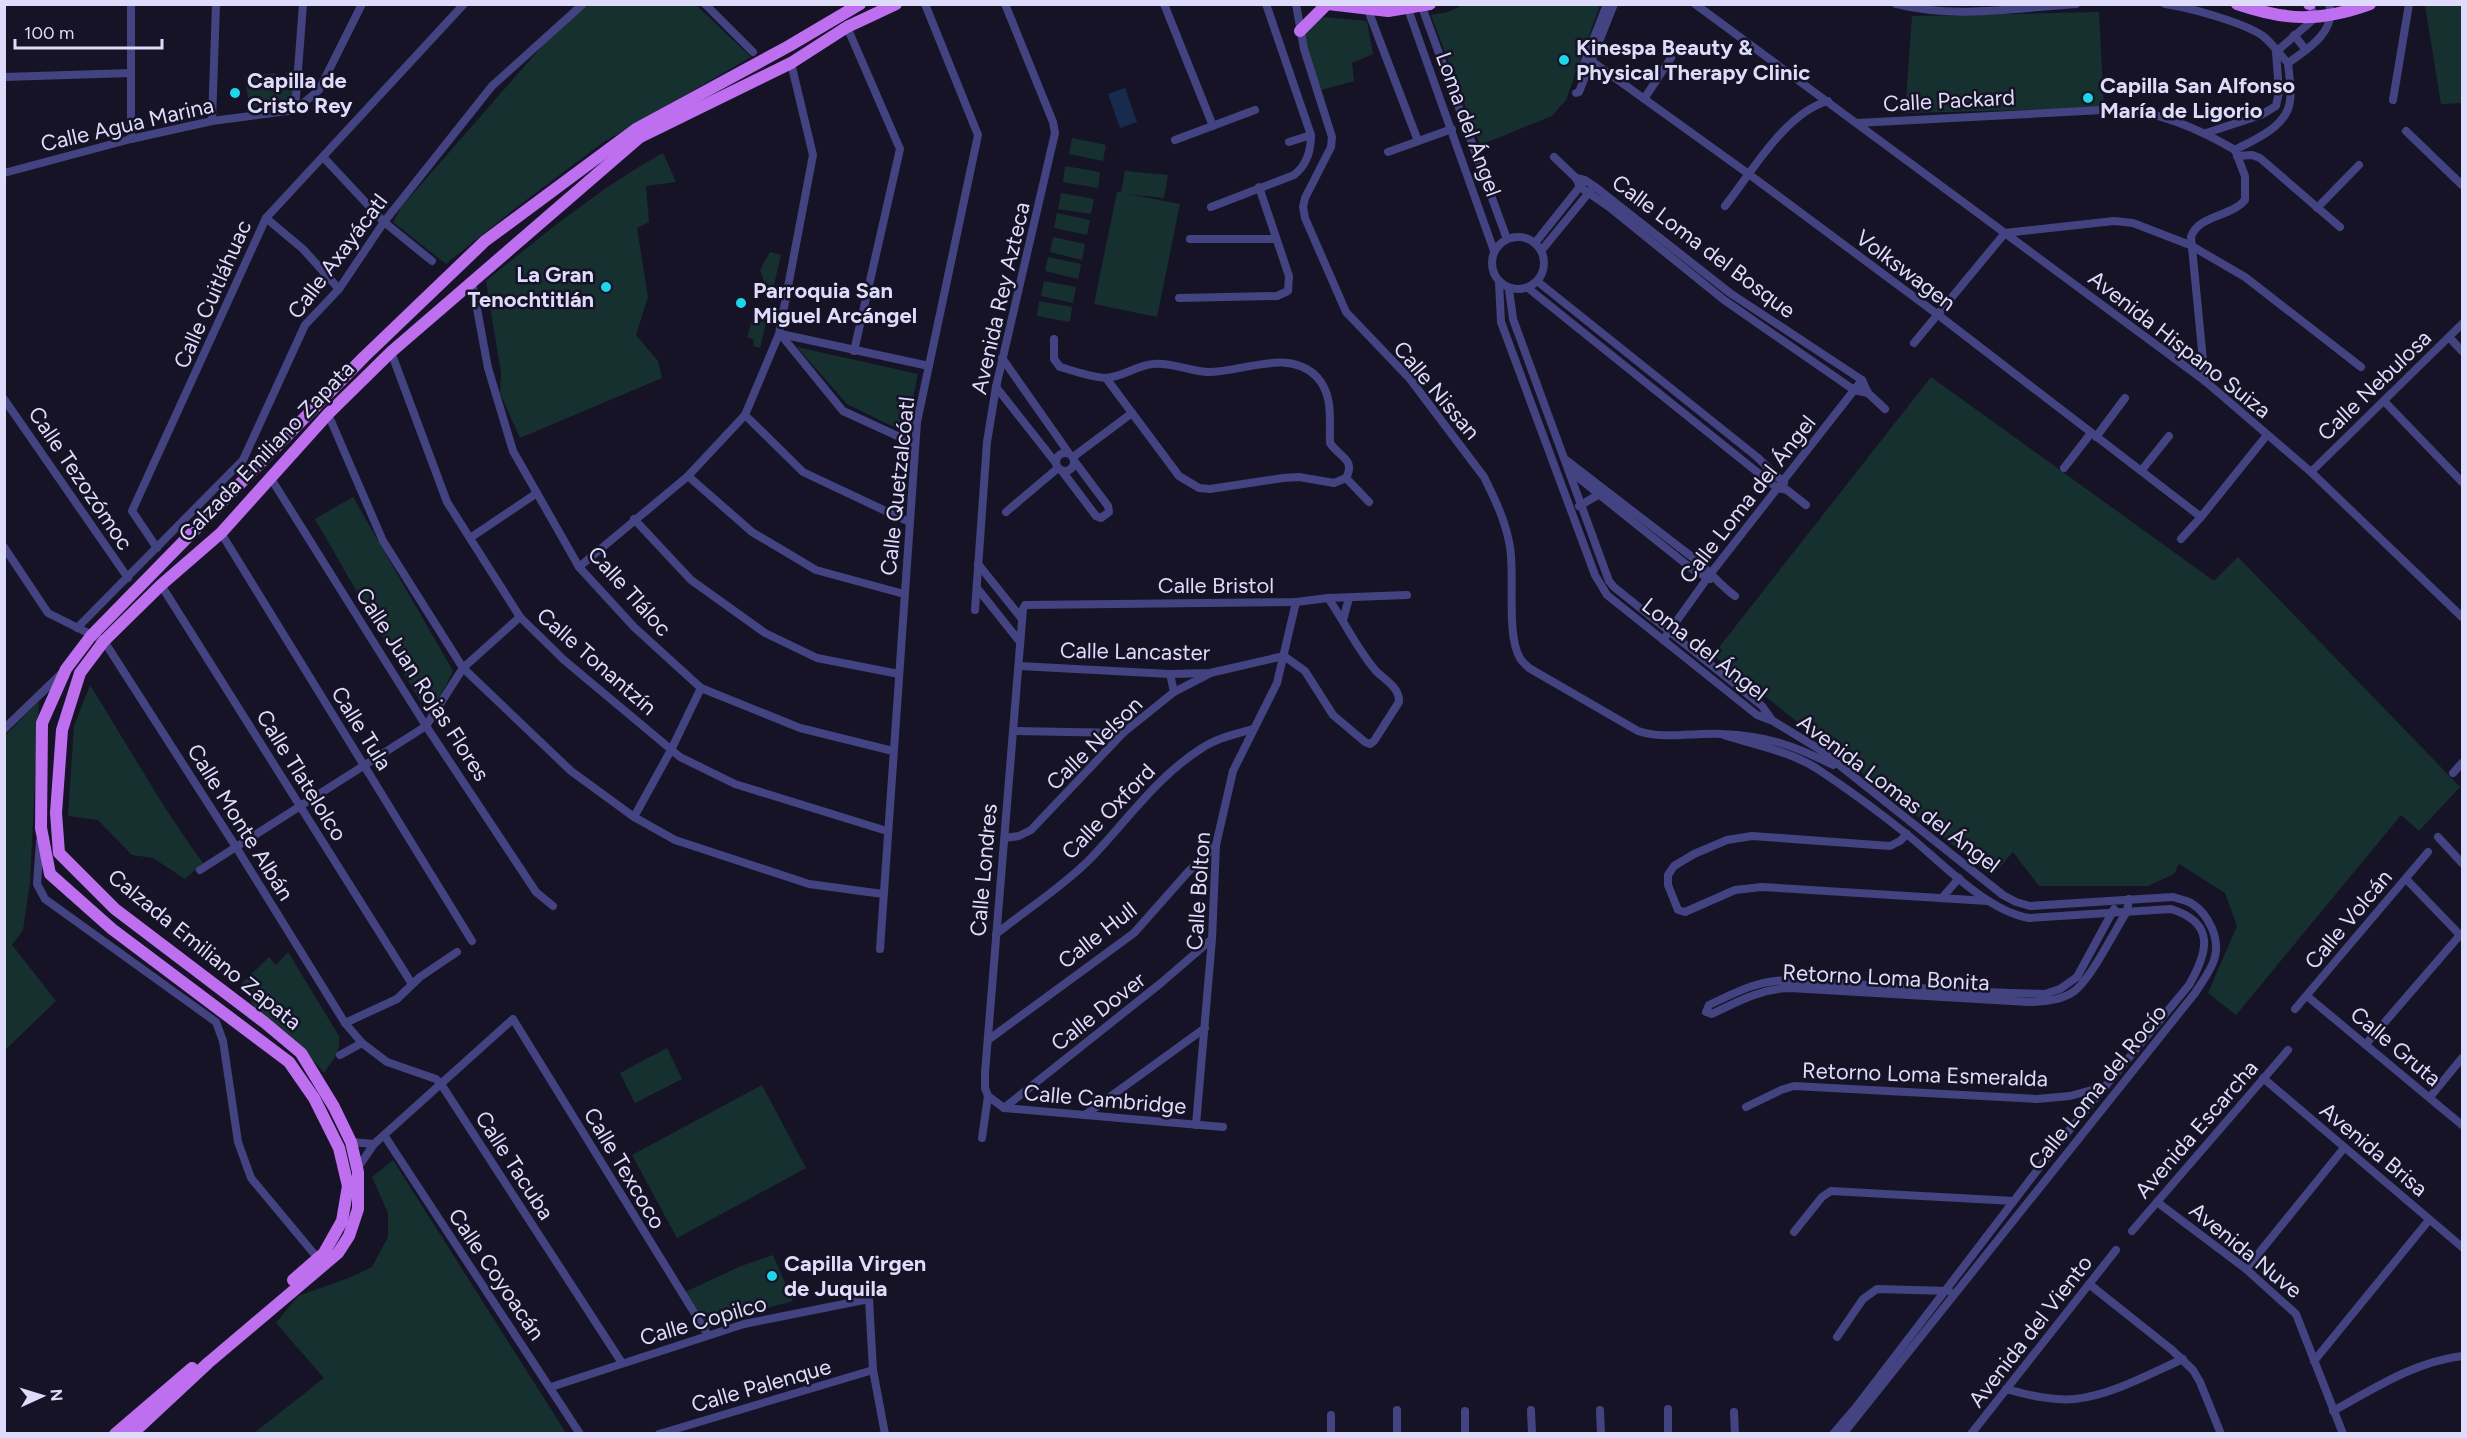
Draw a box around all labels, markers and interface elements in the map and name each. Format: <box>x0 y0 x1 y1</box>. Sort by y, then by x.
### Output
scale bar <box>15 12 162 50</box>
text: 100 m <box>24 22 74 44</box>
place label: Kinespa Beauty & Physical Therapy Clinic <box>1576 34 1810 86</box>
street label: Loma del Ángel <box>1430 48 1507 200</box>
marker: Kinespa Beauty & Physical Therapy Clinic <box>1557 53 1571 67</box>
place label: Capilla de Cristo Rey <box>247 67 353 119</box>
place label: Capilla San Alfonso María de Ligorio <box>2100 72 2295 124</box>
street label: Calle Packard <box>1882 84 2016 117</box>
marker: Capilla de Cristo Rey <box>228 86 242 100</box>
street label: Calle Agua Marina <box>38 91 216 158</box>
marker: Capilla San Alfonso María de Ligorio <box>2081 91 2095 105</box>
street label: Calle Loma del Bosque <box>1607 169 1801 324</box>
street label: Calle Axayácatl <box>282 189 393 324</box>
street label: Avenida Rey Azteca <box>965 199 1036 397</box>
street label: Calle Cuitláhuac <box>168 216 257 373</box>
street label: Volkswagen <box>1850 224 1961 317</box>
place label: La Gran Tenochtitlán <box>468 261 594 313</box>
street label: Avenida Hispano Suiza <box>2083 265 2276 424</box>
place label: Parroquia San Miguel Arcángel <box>753 277 917 329</box>
marker: La Gran Tenochtitlán <box>599 280 613 294</box>
marker: Parroquia San Miguel Arcángel <box>734 296 748 310</box>
street label: Calle Nebulosa <box>2312 324 2437 446</box>
street label: Calle Nissan <box>1388 336 1486 445</box>
street label: Calzada Emiliano Zapata <box>173 355 360 547</box>
street label: Calle Quetzalcóatl <box>875 395 920 577</box>
street label: Calle Tezozómoc <box>23 401 139 555</box>
street label: Calle Loma del Ángel <box>1673 410 1821 589</box>
street label: Calle Tláloc <box>582 541 677 642</box>
street label: Calle Bristol <box>1158 572 1274 599</box>
street label: Calle Juan Rojas Flores <box>350 582 495 786</box>
street label: Loma del Ángel <box>1637 592 1773 707</box>
street label: Calle Tonantzín <box>531 602 662 721</box>
street label: Calle Lancaster <box>1060 637 1211 666</box>
street label: Calle Tula <box>325 681 398 775</box>
street label: Calle Nelson <box>1041 691 1148 796</box>
street label: Calle Tlatelolco <box>250 705 353 846</box>
street label: Avenida Lomas del Ángel <box>1792 708 2005 878</box>
street label: Calle Monte Albán <box>182 739 300 906</box>
street label: Calle Oxford <box>1056 758 1161 865</box>
street label: Calle Londres <box>964 802 1003 938</box>
street label: Calle Bolton <box>1181 831 1216 951</box>
street label: Calzada Emiliano Zapata <box>103 863 307 1036</box>
street label: Calle Volcán <box>2299 864 2398 975</box>
street label: Calle Hull <box>1052 896 1142 975</box>
street label: Retorno Loma Bonita <box>1782 959 1990 996</box>
street label: Calle Dover <box>1046 966 1151 1057</box>
street label: Calle Loma del Rocío <box>2022 999 2172 1176</box>
street label: Calle Gruta <box>2345 1001 2447 1092</box>
street label: Avenida Escarcha <box>2129 1055 2264 1204</box>
street label: Retorno Loma Esmeralda <box>1802 1057 2048 1092</box>
street label: Calle Cambridge <box>1022 1079 1187 1120</box>
street label: Avenida Brisa <box>2314 1097 2433 1202</box>
street label: Calle Texcoco <box>578 1103 671 1234</box>
street label: Calle Tacuba <box>469 1106 560 1225</box>
street label: Avenida Nuve <box>2184 1197 2308 1304</box>
street label: Calle Coyoacán <box>443 1203 551 1345</box>
place label: Capilla Virgen de Juquila <box>784 1250 926 1302</box>
street label: Avenida del Viento <box>1963 1250 2098 1413</box>
marker: Capilla Virgen de Juquila <box>765 1269 779 1283</box>
street label: Calle Copilco <box>637 1290 770 1351</box>
street label: Calle Palenque <box>688 1353 834 1418</box>
north arrow <box>12 1366 72 1426</box>
text: N <box>47 1388 66 1402</box>

